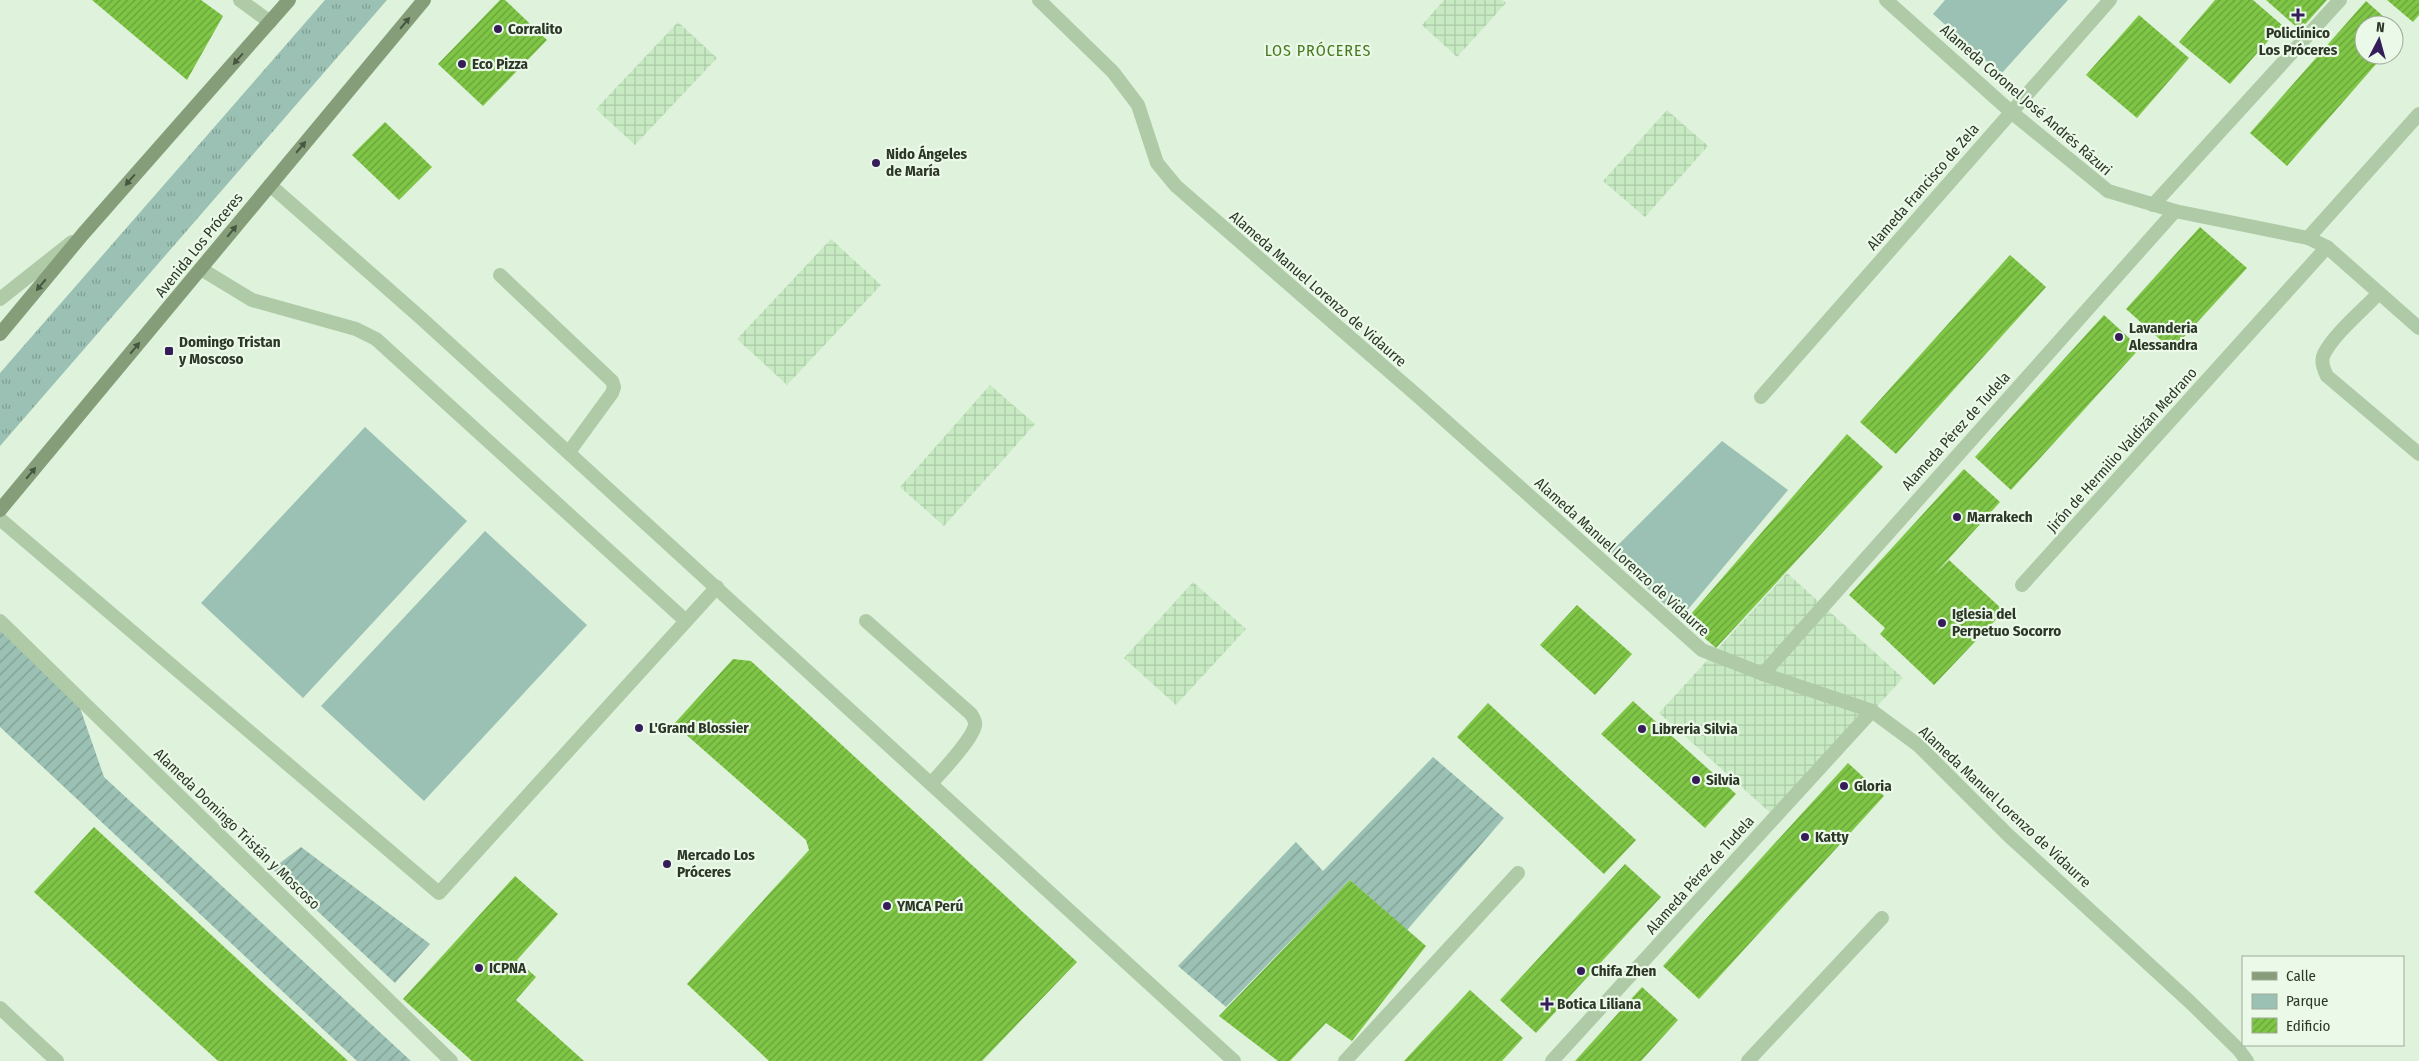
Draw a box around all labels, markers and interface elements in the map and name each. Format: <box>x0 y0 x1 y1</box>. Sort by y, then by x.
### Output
marker: Policlínico Los Próceres <box>2291 8 2305 22</box>
north arrow <box>2354 15 2404 65</box>
one-way arrow <box>400 17 411 30</box>
text: N <box>2375 19 2385 36</box>
place label: Corralito <box>508 20 562 38</box>
street label: Alameda Coronel José Andrés Rázuri <box>1937 21 2115 179</box>
marker: Corralito <box>492 23 504 35</box>
place label: Policlínico Los Próceres <box>2259 24 2338 59</box>
district label: LOS PRÓCERES <box>1265 41 1371 60</box>
one-way arrow <box>232 52 244 64</box>
place label: Eco Pizza <box>472 55 529 73</box>
marker: Eco Pizza <box>456 58 468 70</box>
street label: Alameda Francisco de Zela <box>1863 120 1983 254</box>
one-way arrow <box>295 141 306 154</box>
place label: Nido Ángeles de María <box>886 145 968 180</box>
marker: Nido Ángeles de María <box>870 157 882 169</box>
one-way arrow <box>125 174 136 187</box>
street label: Avenida Los Próceres <box>151 189 247 301</box>
street label: Alameda Manuel Lorenzo de Vidaurre <box>1226 207 1410 371</box>
one-way arrow <box>226 225 237 238</box>
one-way arrow <box>35 278 46 291</box>
place label: Lavanderia Alessandra <box>2128 319 2198 354</box>
marker: Lavanderia Alessandra <box>2113 331 2125 343</box>
place label: Domingo Tristan y Moscoso <box>178 333 281 368</box>
one-way arrow <box>130 341 141 354</box>
marker: Domingo Tristan y Moscoso <box>163 345 175 357</box>
street label: Jirón de Hermilio Valdizán Medrano <box>2043 364 2201 536</box>
street label: Alameda Pérez de Tudela <box>1898 368 2014 494</box>
one-way arrow <box>25 467 37 479</box>
street label: Alameda Manuel Lorenzo de Vidaurre <box>1531 474 1713 640</box>
place label: Marrakech <box>1967 508 2033 526</box>
marker: Marrakech <box>1951 511 1963 523</box>
place label: Iglesia del Perpetuo Socorro <box>1952 605 2061 640</box>
marker: Iglesia del Perpetuo Socorro <box>1936 617 1948 629</box>
place label: L'Grand Blossier <box>649 719 749 737</box>
place label: Libreria Silvia <box>1652 720 1738 738</box>
marker: L'Grand Blossier <box>633 722 645 734</box>
marker: Libreria Silvia <box>1636 723 1648 735</box>
street label: Alameda Manuel Lorenzo de Vidaurre <box>1915 723 2095 891</box>
street label: Alameda Domingo Tristán y Moscoso <box>150 745 324 913</box>
place label: Silvia <box>1706 771 1741 789</box>
marker: Silvia <box>1690 774 1702 786</box>
place label: Gloria <box>1854 777 1892 795</box>
marker: Gloria <box>1838 780 1850 792</box>
street label: Alameda Pérez de Tudela <box>1642 812 1758 938</box>
place label: Katty <box>1815 828 1850 846</box>
marker: Katty <box>1799 831 1811 843</box>
place label: Mercado Los Próceres <box>677 846 755 881</box>
marker: Mercado Los Próceres <box>661 858 673 870</box>
place label: YMCA Perú <box>896 897 963 915</box>
marker: YMCA Perú <box>881 900 893 912</box>
legend <box>2242 956 2404 1046</box>
place label: ICPNA <box>489 959 527 977</box>
marker: ICPNA <box>473 962 485 974</box>
place label: Chifa Zhen <box>1591 962 1656 980</box>
marker: Chifa Zhen <box>1575 965 1587 977</box>
text: Calle <box>2286 967 2316 985</box>
text: Parque <box>2286 992 2329 1010</box>
place label: Botica Liliana <box>1557 995 1642 1013</box>
marker: Botica Liliana <box>1541 998 1553 1010</box>
text: Edificio <box>2286 1017 2331 1035</box>

